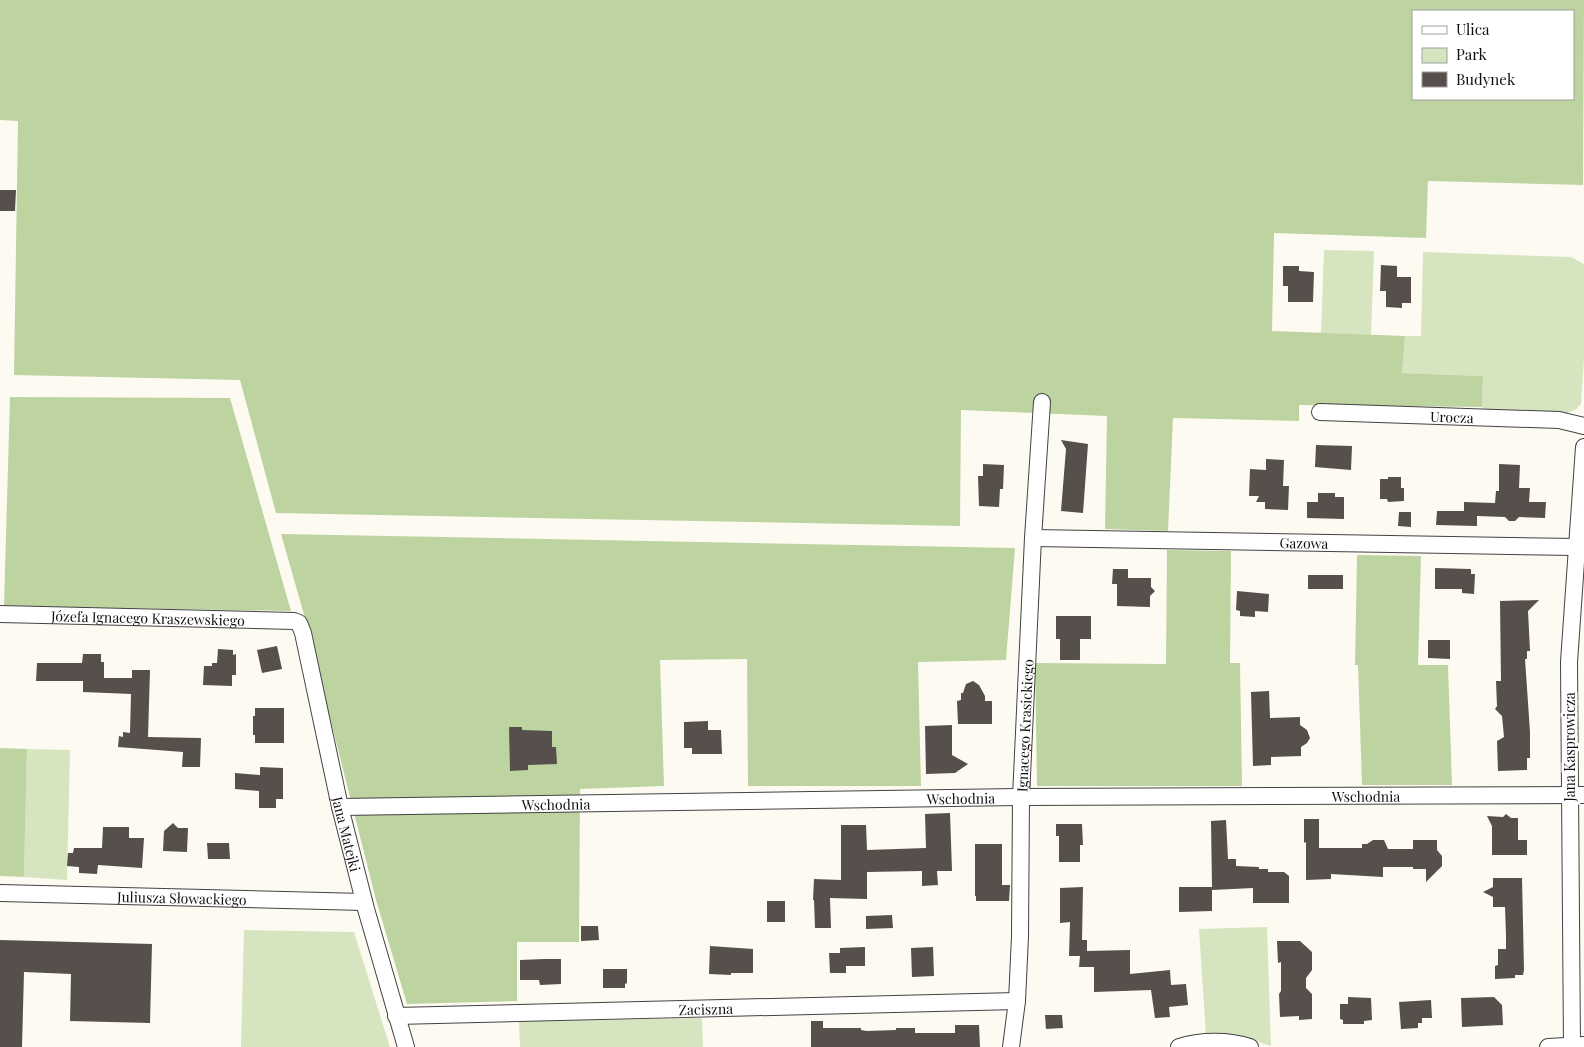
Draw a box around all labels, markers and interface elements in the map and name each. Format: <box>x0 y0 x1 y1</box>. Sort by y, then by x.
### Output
legend <box>1412 10 1574 100</box>
text: Ulica <box>1456 19 1490 39</box>
text: Park <box>1456 44 1488 64</box>
text: Budynek <box>1456 69 1516 89</box>
street label: Urocza <box>1430 406 1474 427</box>
street label: Gazowa <box>1279 533 1328 552</box>
street label: Józefa Ignacego Kraszewskiego <box>50 606 245 629</box>
street label: Ignacego Krasickiego <box>1012 658 1037 793</box>
street label: Jana Kasprowicza <box>1560 692 1579 803</box>
street label: Wschodnia <box>1331 786 1400 805</box>
street label: Wschodnia <box>925 788 995 808</box>
street label: Jana Matejki <box>328 794 366 873</box>
street label: Wschodnia <box>521 794 590 814</box>
street label: Juliusza Słowackiego <box>116 886 247 909</box>
street label: Zaciszna <box>678 998 733 1019</box>

